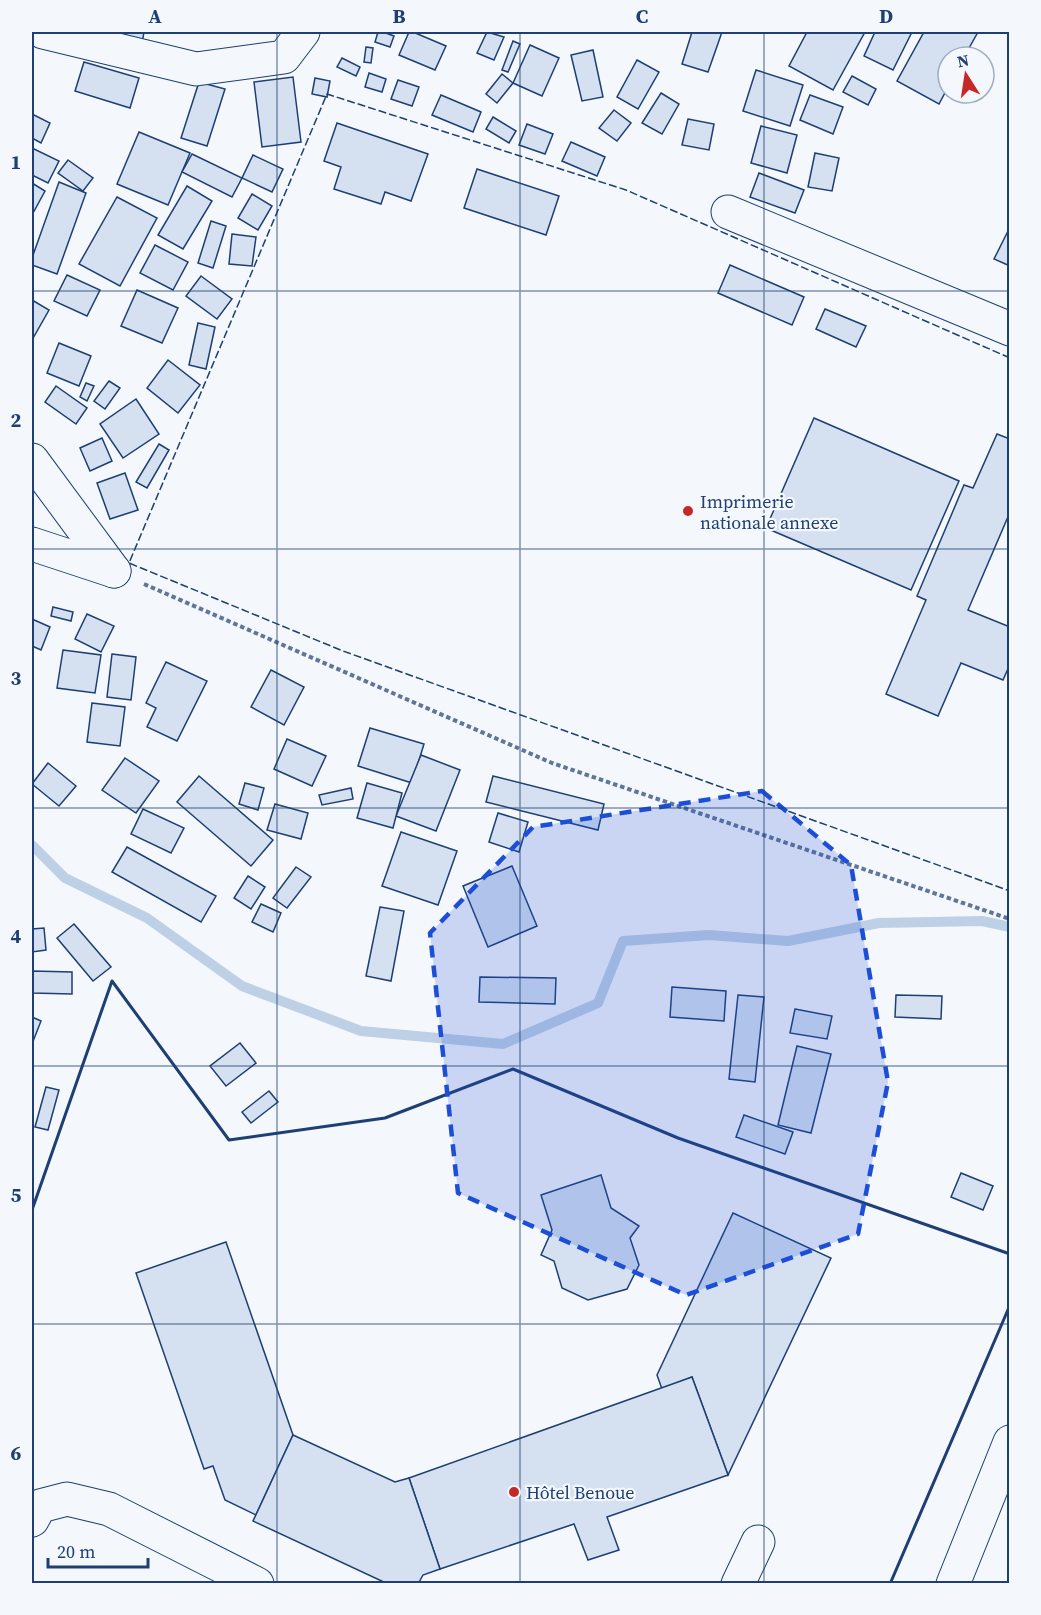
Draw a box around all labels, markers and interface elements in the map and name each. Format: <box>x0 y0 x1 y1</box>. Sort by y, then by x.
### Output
text: A <box>148 2 162 30</box>
text: B <box>392 2 406 30</box>
text: C <box>636 2 648 30</box>
text: D <box>879 2 893 30</box>
north arrow <box>936 45 996 105</box>
text: N <box>955 48 971 72</box>
text: 1 <box>11 148 21 176</box>
text: 2 <box>11 406 22 434</box>
place label: Imprimerie nationale annexe <box>700 489 838 535</box>
marker: Imprimerie nationale annexe <box>681 504 695 518</box>
text: 3 <box>11 664 22 692</box>
text: 4 <box>11 922 22 950</box>
text: 5 <box>11 1181 22 1209</box>
text: 6 <box>11 1439 22 1467</box>
place label: Hôtel Benoue <box>526 1480 635 1505</box>
marker: Hôtel Benoue <box>507 1485 521 1499</box>
scale bar <box>48 1531 148 1569</box>
text: 20 m <box>57 1539 95 1564</box>

